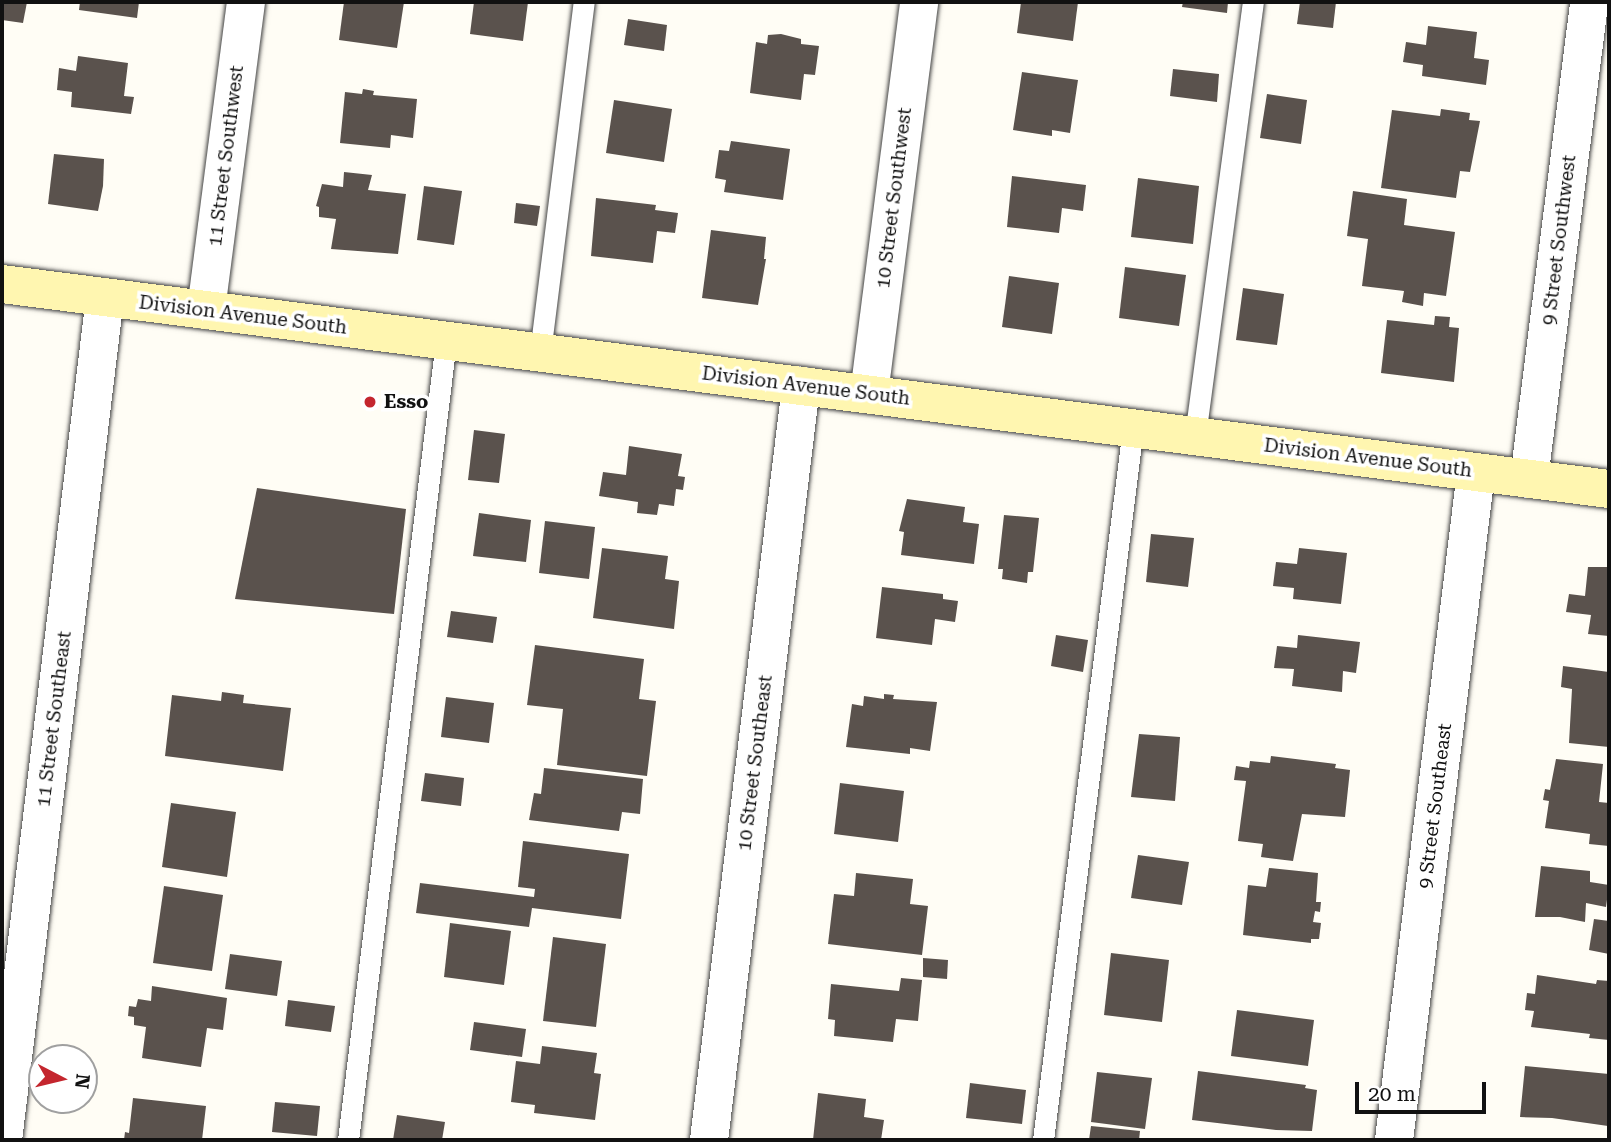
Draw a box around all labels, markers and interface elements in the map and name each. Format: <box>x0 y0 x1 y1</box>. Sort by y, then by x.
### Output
street label: 11 Street Southwest <box>204 64 248 248</box>
street label: 10 Street Southwest <box>872 106 916 290</box>
street label: 9 Street Southwest <box>1537 154 1581 326</box>
street label: Division Avenue South <box>138 291 348 339</box>
street label: Division Avenue South <box>701 362 911 410</box>
place label: Esso <box>384 391 428 413</box>
marker: Esso <box>362 394 378 410</box>
street label: Division Avenue South <box>1263 434 1473 482</box>
street label: 11 Street Southeast <box>32 630 76 808</box>
street label: 10 Street Southeast <box>733 674 777 852</box>
street label: 9 Street Southeast <box>1414 722 1456 890</box>
north arrow <box>28 1044 98 1114</box>
scale bar <box>1359 1068 1490 1112</box>
text: N <box>70 1073 95 1090</box>
text: 20 m <box>1368 1082 1416 1106</box>

